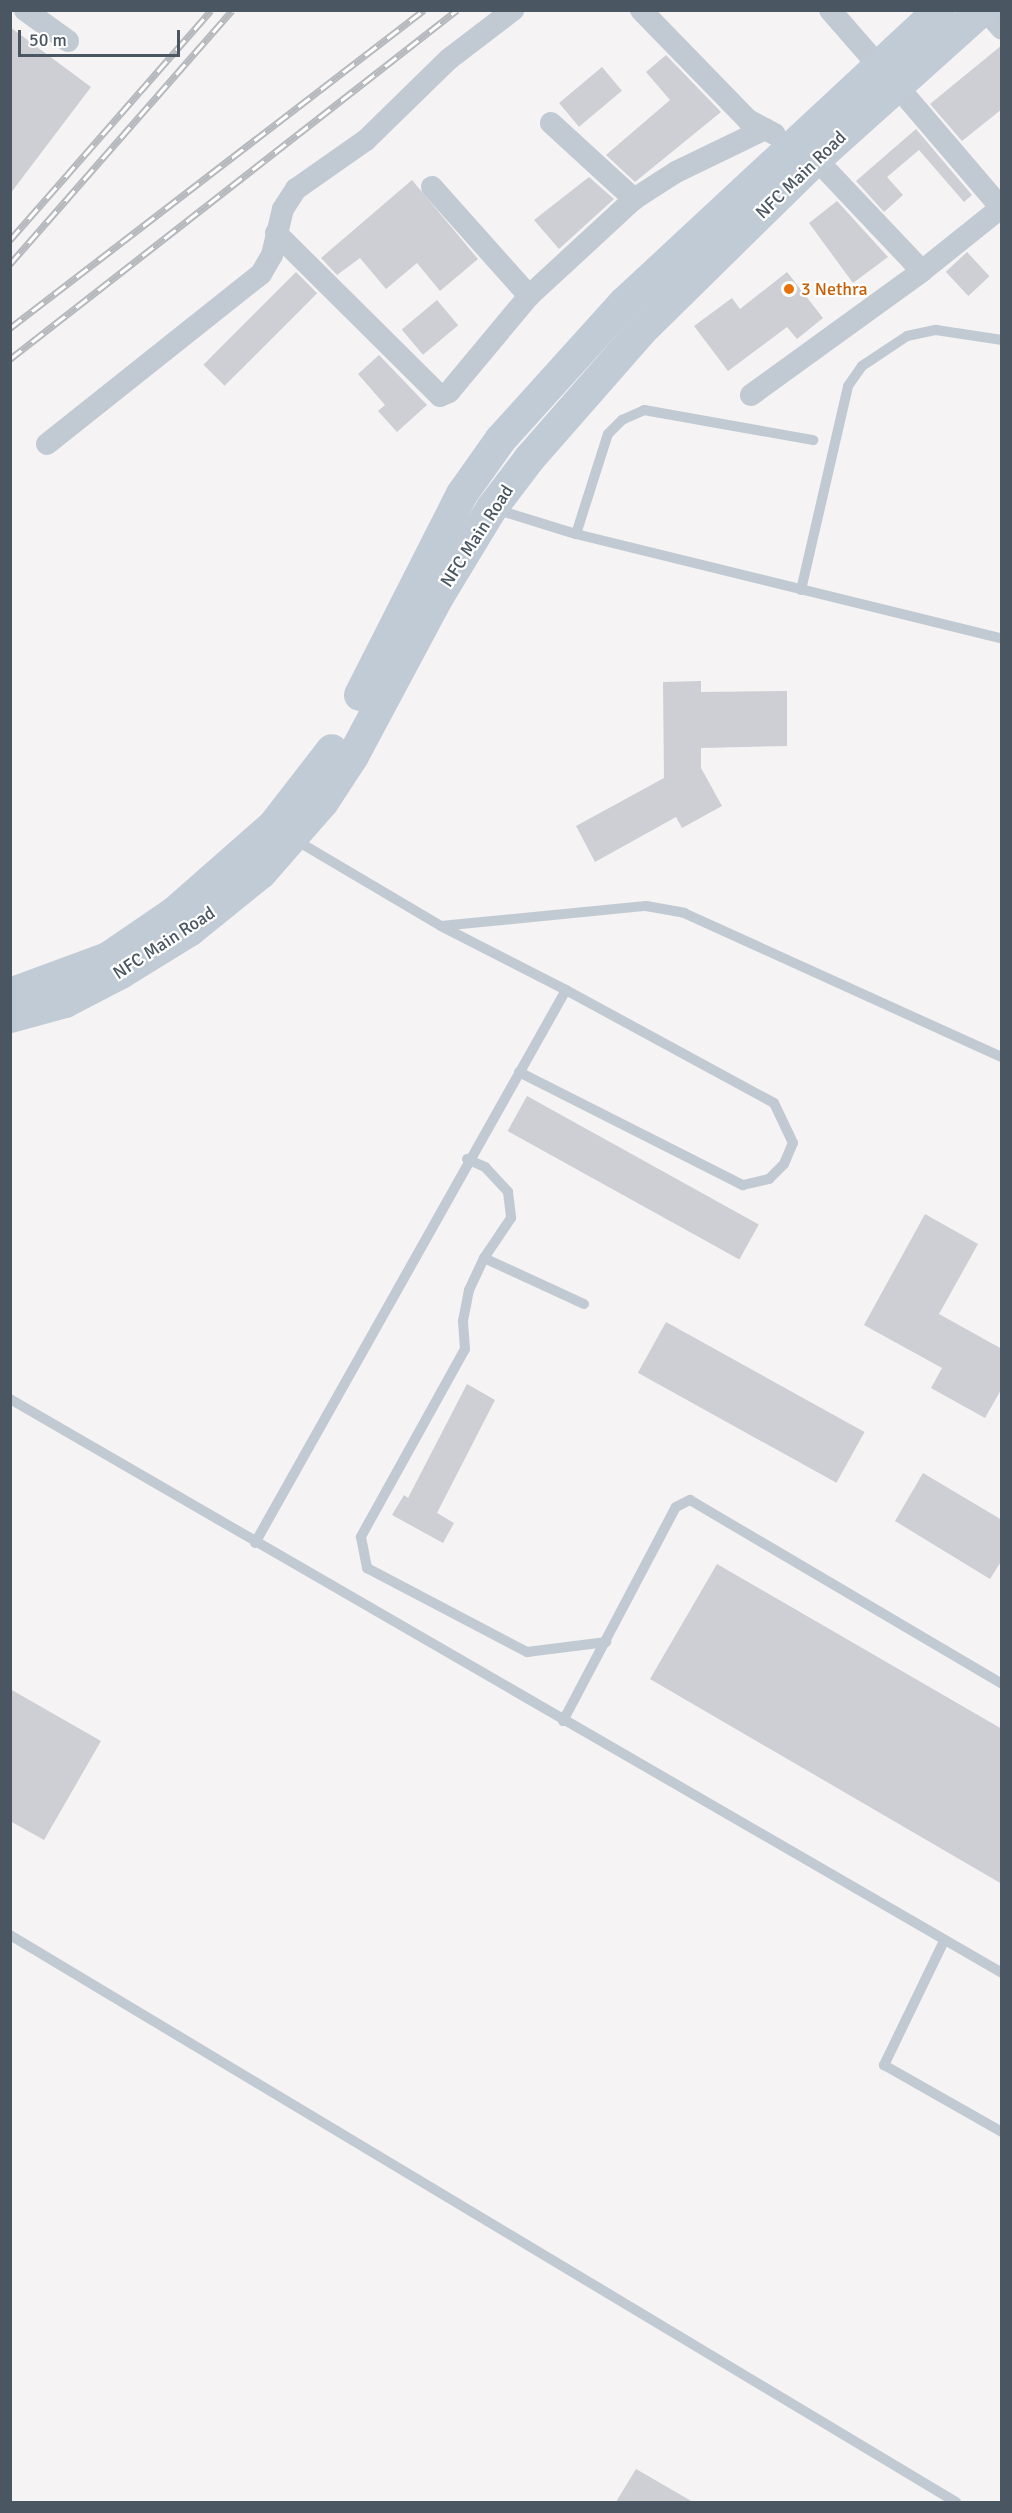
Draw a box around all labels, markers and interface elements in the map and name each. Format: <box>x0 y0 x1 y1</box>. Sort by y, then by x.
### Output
scale bar <box>21 18 183 56</box>
text: 50 m <box>29 29 67 51</box>
street label: NFC Main Road <box>751 127 851 223</box>
place label: 3 Nethra <box>801 278 868 300</box>
marker: 3 Nethra <box>782 282 796 296</box>
street label: NFC Main Road <box>436 481 518 591</box>
street label: NFC Main Road <box>109 902 219 984</box>

